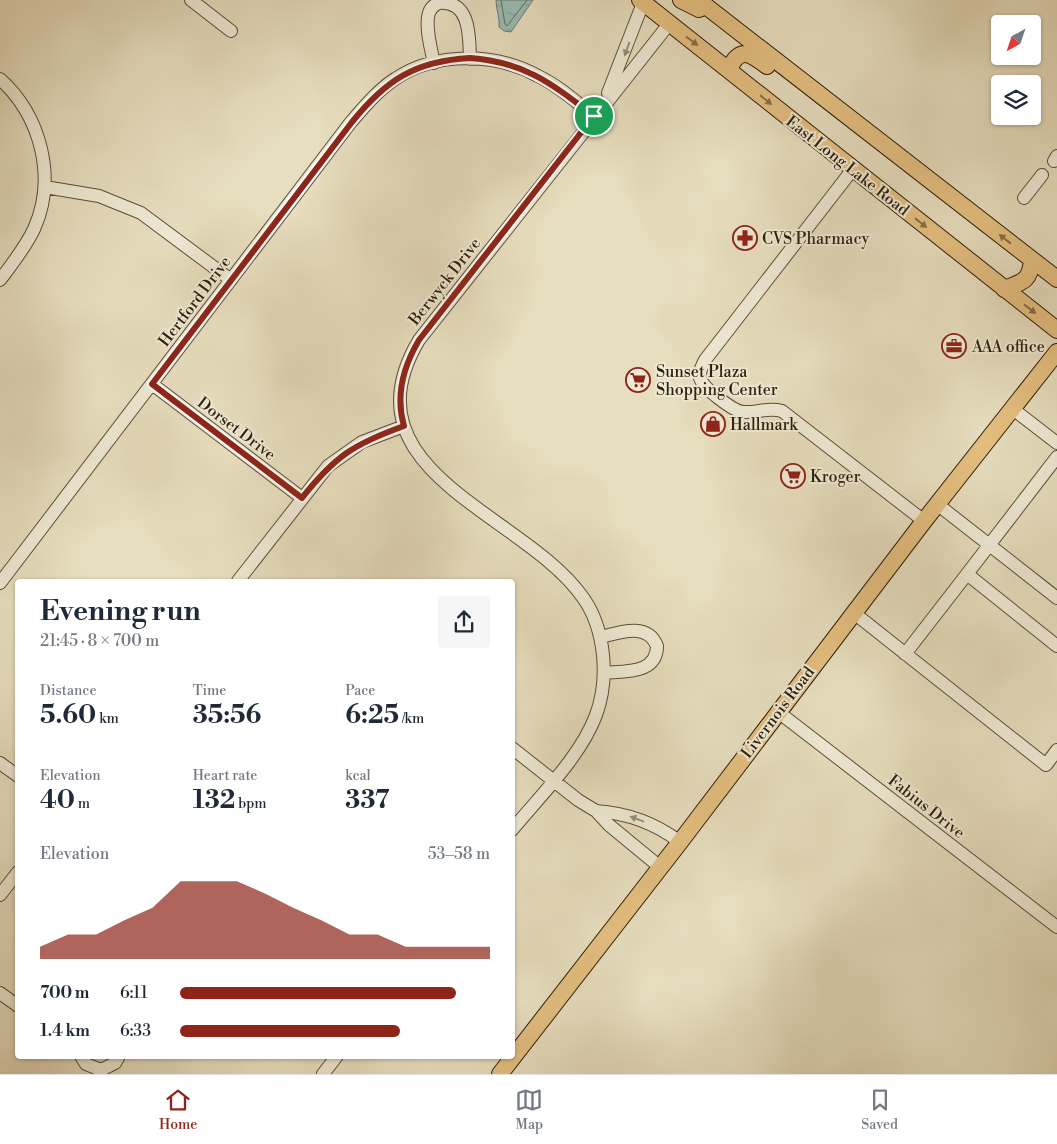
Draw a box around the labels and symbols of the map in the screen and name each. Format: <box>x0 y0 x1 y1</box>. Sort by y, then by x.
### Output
north arrow <box>991 15 1041 65</box>
one-way arrow <box>685 36 699 46</box>
one-way arrow <box>623 41 630 56</box>
pin <box>573 95 615 137</box>
one-way arrow <box>759 95 772 106</box>
street label: East Long Lake Road <box>782 111 913 220</box>
one-way arrow <box>914 217 927 228</box>
pharmacy icon: CVS Pharmacy <box>732 225 758 251</box>
place label: CVS Pharmacy <box>762 229 869 249</box>
one-way arrow <box>999 233 1012 244</box>
street label: Berwyck Drive <box>404 234 485 330</box>
street label: Hertford Drive <box>154 252 235 351</box>
one-way arrow <box>1023 304 1036 315</box>
office icon: AAA office <box>941 333 967 359</box>
place label: AAA office <box>971 337 1045 357</box>
place label: Sunset Plaza Shopping Center <box>656 362 778 400</box>
supermarket icon: Sunset Plaza Shopping Center <box>625 367 651 393</box>
street label: Dorset Drive <box>193 393 280 465</box>
shop icon: Hallmark <box>700 411 726 437</box>
place label: Hallmark <box>730 415 799 435</box>
supermarket icon: Kroger <box>780 463 806 489</box>
place label: Kroger <box>810 467 861 487</box>
street label: Livernois Road <box>737 663 819 763</box>
street label: Fabius Drive <box>884 771 969 843</box>
one-way arrow <box>629 815 644 823</box>

